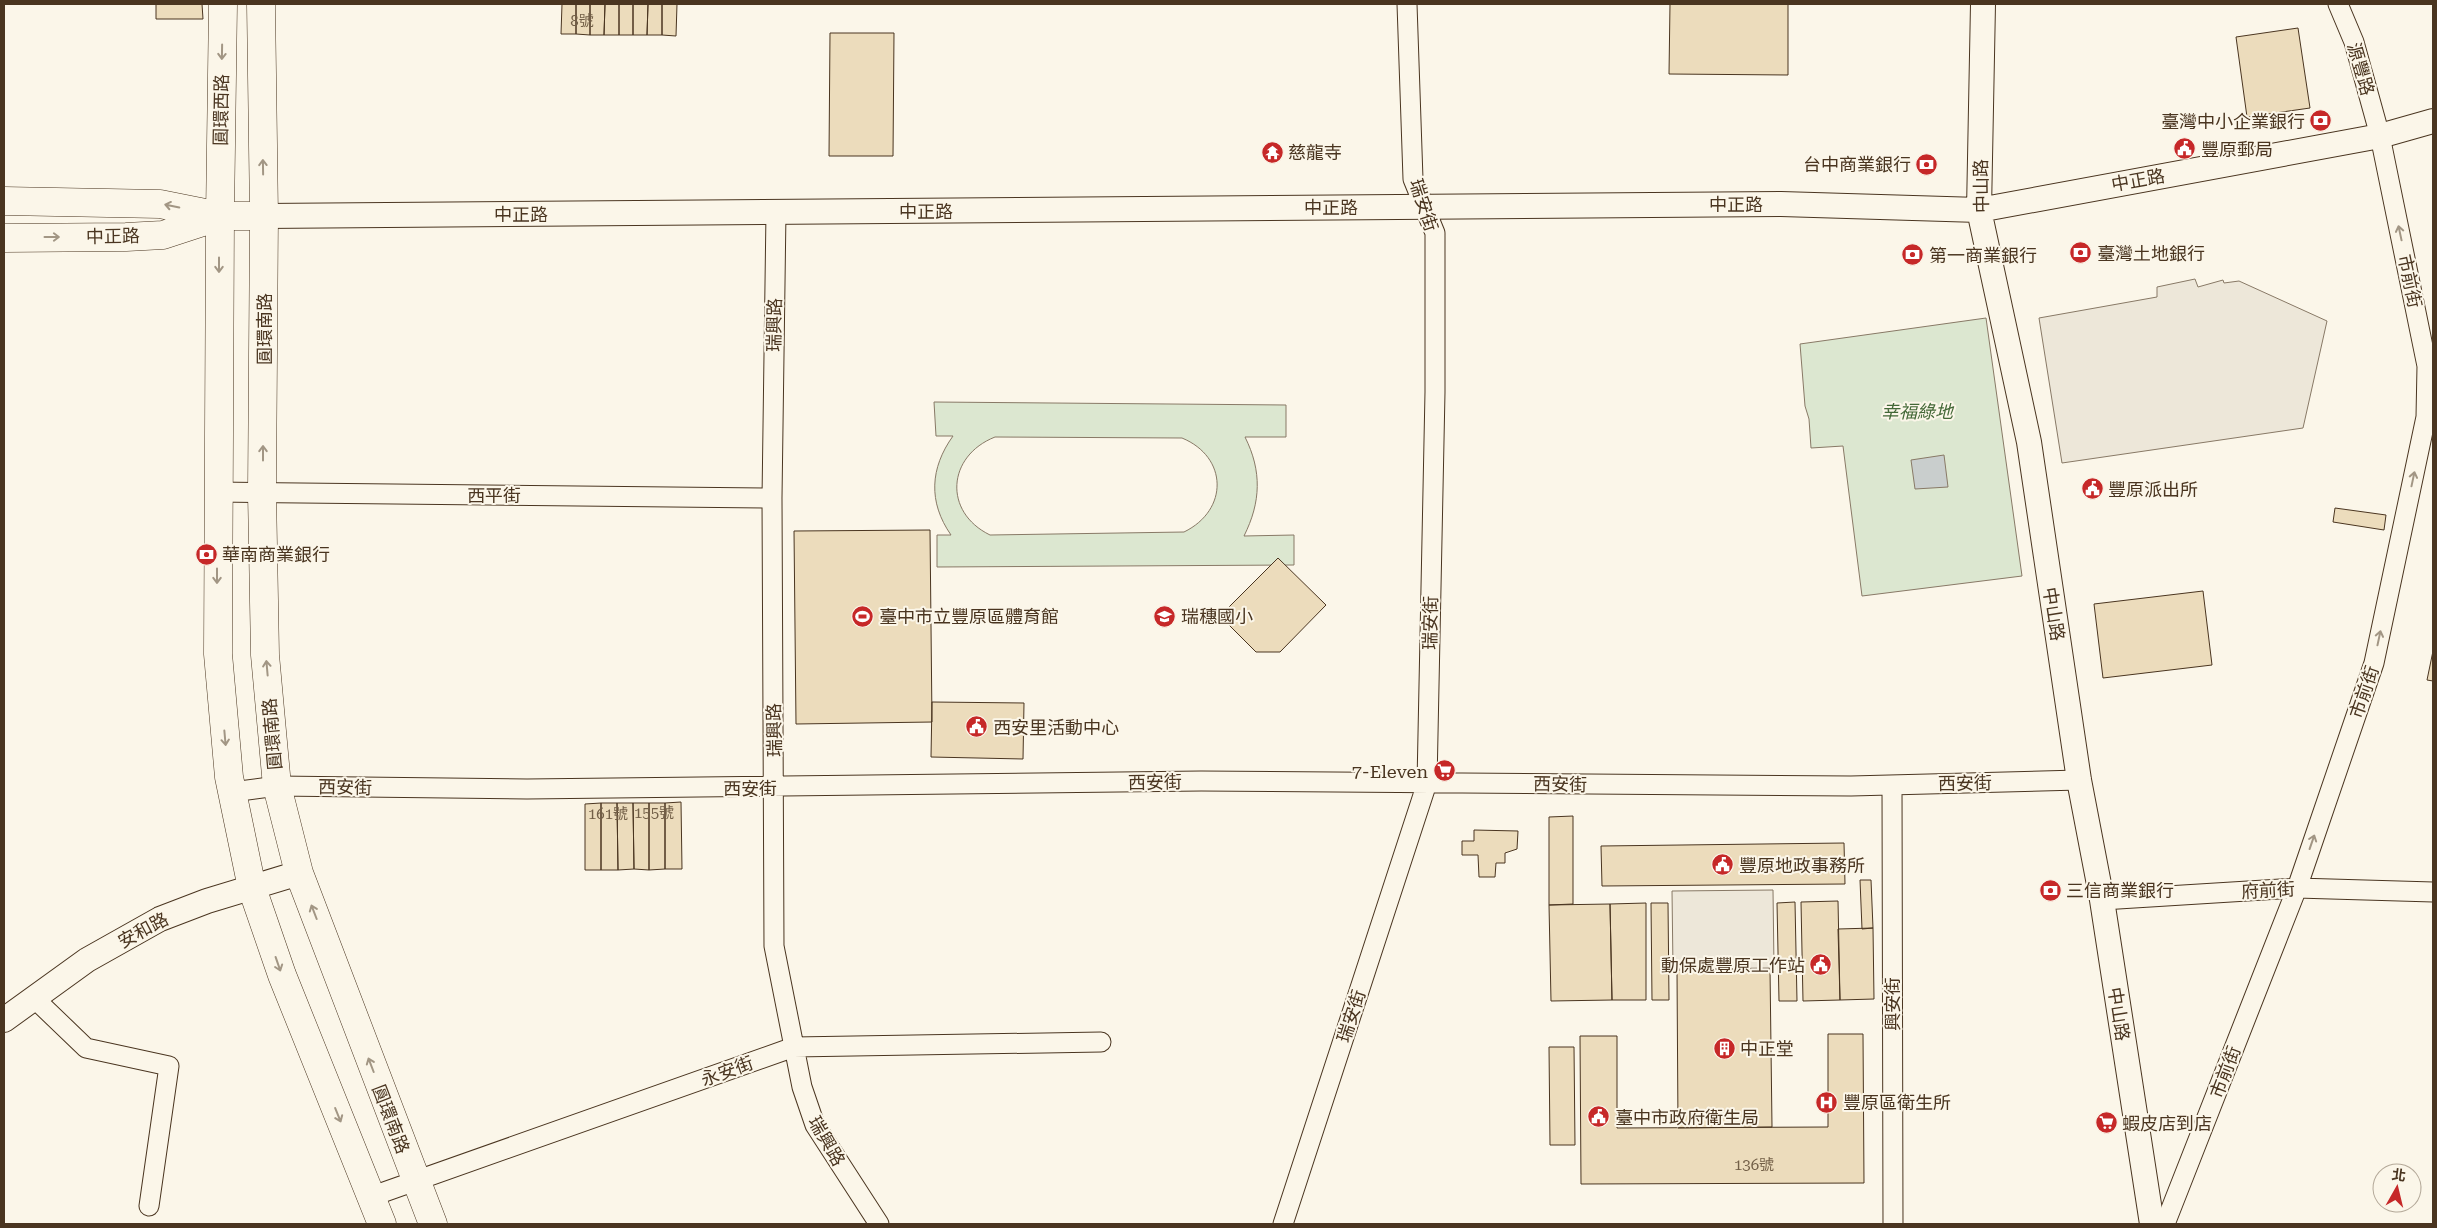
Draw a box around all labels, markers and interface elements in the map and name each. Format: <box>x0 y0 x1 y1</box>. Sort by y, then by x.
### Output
house number: 8號 <box>570 12 594 30</box>
street label: 源豐路 <box>2343 40 2379 98</box>
one-way arrow <box>218 44 227 60</box>
street label: 圓環西路 <box>210 74 232 146</box>
bank icon: 臺灣中小企業銀行 <box>2309 109 2333 133</box>
place label: 臺灣中小企業銀行 <box>2161 111 2305 132</box>
public building icon: 豐原郵局 <box>2173 137 2197 161</box>
place label: 豐原郵局 <box>2201 139 2273 160</box>
temple icon: 慈龍寺 <box>1260 140 1284 164</box>
place label: 慈龍寺 <box>1288 142 1342 163</box>
bank icon: 台中商業銀行 <box>1915 152 1939 176</box>
place label: 台中商業銀行 <box>1803 154 1911 175</box>
one-way arrow <box>259 159 268 175</box>
street label: 中山路 <box>1970 159 1992 213</box>
street label: 中正路 <box>2110 165 2166 195</box>
street label: 瑞安街 <box>1406 176 1442 234</box>
street label: 中正路 <box>1709 194 1763 215</box>
street label: 中正路 <box>1304 197 1358 218</box>
one-way arrow <box>164 201 180 211</box>
street label: 中正路 <box>899 201 953 222</box>
street label: 中正路 <box>494 204 548 225</box>
street label: 中正路 <box>86 225 140 247</box>
one-way arrow <box>2394 226 2404 242</box>
one-way arrow <box>44 233 60 242</box>
bank icon: 臺灣土地銀行 <box>2069 241 2093 265</box>
bank icon: 第一商業銀行 <box>1901 243 1925 267</box>
place label: 臺灣土地銀行 <box>2097 243 2205 264</box>
place label: 第一商業銀行 <box>1929 245 2037 266</box>
street label: 市前街 <box>2394 252 2426 310</box>
one-way arrow <box>214 256 224 273</box>
street label: 圓環南路 <box>254 293 275 365</box>
street label: 瑞興路 <box>763 298 785 352</box>
park label: 幸福綠地 <box>1881 401 1955 422</box>
one-way arrow <box>258 446 268 462</box>
one-way arrow <box>2409 472 2418 488</box>
public building icon: 豐原派出所 <box>2080 477 2104 501</box>
place label: 豐原派出所 <box>2108 479 2198 500</box>
street label: 西平街 <box>467 485 521 506</box>
bank icon: 華南商業銀行 <box>194 542 218 566</box>
place label: 華南商業銀行 <box>222 544 330 565</box>
one-way arrow <box>213 568 222 584</box>
street label: 中山路 <box>2039 586 2069 642</box>
street label: 瑞安街 <box>1419 596 1441 650</box>
sports icon: 臺中市立豐原區體育館 <box>851 604 875 628</box>
school or university icon: 瑞穗國小 <box>1153 604 1177 628</box>
place label: 臺中市立豐原區體育館 <box>879 606 1059 627</box>
place label: 瑞穗國小 <box>1181 606 1253 627</box>
one-way arrow <box>2375 631 2385 647</box>
one-way arrow <box>262 661 271 677</box>
street label: 市前街 <box>2345 663 2383 721</box>
street label: 圓環南路 <box>258 697 286 771</box>
street label: 瑞興路 <box>763 703 785 757</box>
public building icon: 西安里活動中心 <box>965 715 989 739</box>
place label: 西安里活動中心 <box>993 717 1119 738</box>
one-way arrow <box>220 730 230 746</box>
supermarket icon: 7-Eleven <box>1432 759 1456 783</box>
place label: 7-Eleven <box>1352 761 1428 782</box>
street label: 西安街 <box>1128 771 1182 793</box>
street label: 西安街 <box>1938 772 1992 794</box>
street label: 西安街 <box>1533 773 1587 795</box>
street label: 西安街 <box>318 776 372 798</box>
street label: 西安街 <box>723 778 777 799</box>
house number: 155號 <box>634 804 674 822</box>
house number: 161號 <box>588 805 628 823</box>
one-way arrow <box>2308 835 2318 851</box>
public building icon: 豐原地政事務所 <box>1711 853 1735 877</box>
place label: 豐原地政事務所 <box>1739 855 1865 876</box>
bank icon: 三信商業銀行 <box>2038 878 2062 902</box>
street label: 府前街 <box>2240 878 2296 902</box>
place label: 三信商業銀行 <box>2066 880 2174 901</box>
one-way arrow <box>309 905 318 921</box>
street label: 安和路 <box>114 908 172 952</box>
public building icon: 動保處豐原工作站 <box>1809 953 1833 977</box>
one-way arrow <box>274 955 284 971</box>
place label: 動保處豐原工作站 <box>1661 955 1805 976</box>
street label: 興安街 <box>1882 977 1903 1031</box>
street label: 中山路 <box>2104 986 2134 1042</box>
street label: 瑞安街 <box>1333 987 1369 1045</box>
building icon: 中正堂 <box>1712 1036 1736 1060</box>
place label: 中正堂 <box>1740 1038 1794 1059</box>
street label: 市前街 <box>2206 1043 2244 1101</box>
street label: 永安街 <box>698 1052 756 1090</box>
one-way arrow <box>366 1057 375 1073</box>
street label: 圓環南路 <box>368 1082 414 1156</box>
hospital icon: 豐原區衛生所 <box>1815 1090 1839 1114</box>
place label: 豐原區衛生所 <box>1843 1092 1951 1113</box>
public building icon: 臺中市政府衛生局 <box>1587 1105 1611 1129</box>
one-way arrow <box>333 1107 343 1122</box>
place label: 臺中市政府衛生局 <box>1615 1107 1759 1128</box>
supermarket icon: 蝦皮店到店 <box>2094 1111 2118 1135</box>
street label: 瑞興路 <box>804 1112 850 1170</box>
place label: 蝦皮店到店 <box>2122 1113 2212 1134</box>
house number: 136號 <box>1734 1156 1774 1174</box>
north arrow <box>2372 1163 2422 1213</box>
text: 北 <box>2391 1166 2407 1184</box>

